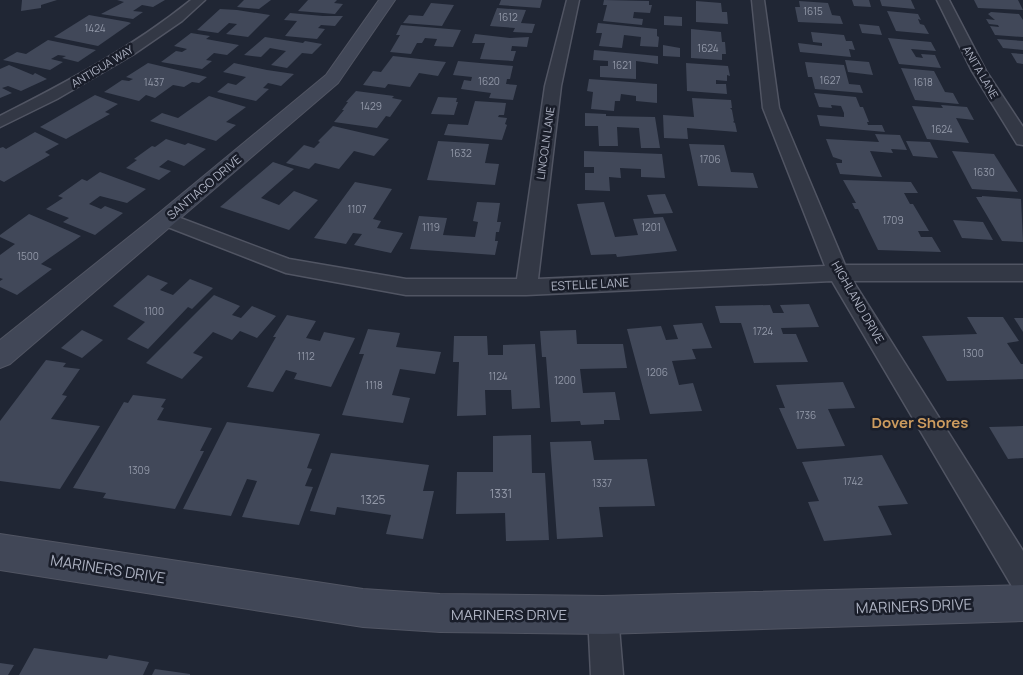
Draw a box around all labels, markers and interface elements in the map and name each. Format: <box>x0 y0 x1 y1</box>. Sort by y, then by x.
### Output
house number: 1615 <box>803 4 823 18</box>
house number: 1612 <box>498 10 518 24</box>
house number: 1424 <box>84 21 106 35</box>
street label: ANTIGUA WAY <box>68 41 137 90</box>
house number: 1624 <box>697 41 719 55</box>
street label: ANITA LANE <box>960 43 1002 101</box>
house number: 1621 <box>612 58 632 72</box>
house number: 1627 <box>820 73 840 87</box>
house number: 1620 <box>478 74 500 88</box>
house number: 1437 <box>144 75 164 89</box>
house number: 1618 <box>913 75 933 89</box>
house number: 1429 <box>360 99 382 113</box>
street label: LINCOLN LANE <box>532 106 558 180</box>
house number: 1624 <box>931 122 953 136</box>
house number: 1632 <box>450 146 472 160</box>
street label: SANTIAGO DRIVE <box>163 151 245 223</box>
house number: 1706 <box>699 152 721 166</box>
house number: 1630 <box>973 165 995 179</box>
house number: 1107 <box>348 202 366 216</box>
house number: 1709 <box>882 213 904 227</box>
house number: 1119 <box>422 220 440 234</box>
house number: 1201 <box>641 220 661 234</box>
house number: 1500 <box>17 249 39 263</box>
street label: HIGHLAND DRIVE <box>827 258 889 346</box>
street label: ESTELLE LANE <box>551 273 630 295</box>
house number: 1100 <box>144 304 164 318</box>
house number: 1724 <box>753 324 773 338</box>
house number: 1300 <box>962 346 984 360</box>
house number: 1112 <box>297 349 315 363</box>
house number: 1206 <box>646 365 668 379</box>
house number: 1124 <box>488 369 508 383</box>
house number: 1200 <box>554 373 576 387</box>
house number: 1118 <box>365 378 383 392</box>
house number: 1736 <box>796 408 816 422</box>
district label: Dover Shores <box>872 412 969 433</box>
house number: 1309 <box>128 463 150 477</box>
house number: 1742 <box>843 474 863 488</box>
house number: 1337 <box>592 476 612 490</box>
house number: 1331 <box>490 485 512 502</box>
house number: 1325 <box>360 491 386 508</box>
street label: MARINERS DRIVE <box>49 550 167 588</box>
street label: MARINERS DRIVE <box>856 593 972 619</box>
street label: MARINERS DRIVE <box>451 604 567 625</box>

